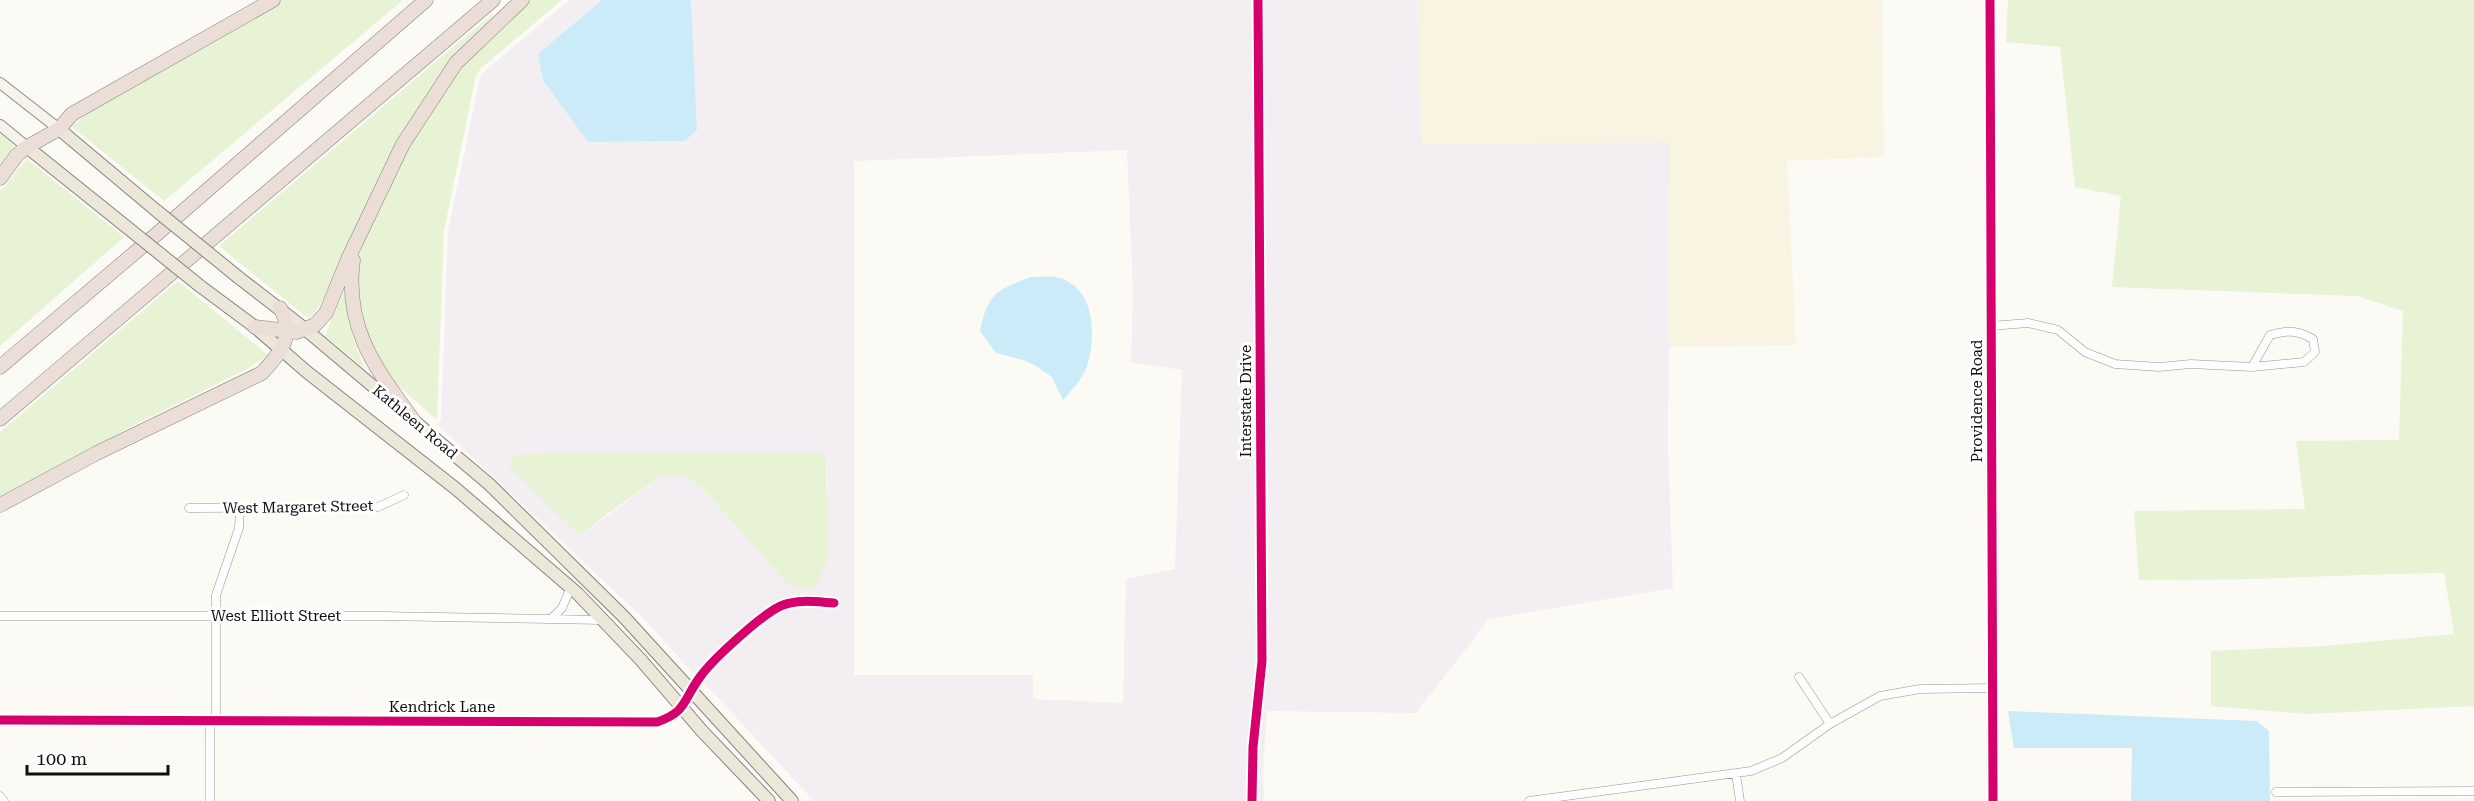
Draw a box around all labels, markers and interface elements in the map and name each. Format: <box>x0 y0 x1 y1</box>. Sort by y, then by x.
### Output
street label: Providence Road <box>1968 339 1986 462</box>
street label: Interstate Drive <box>1237 345 1255 457</box>
street label: Kathleen Road <box>369 381 461 463</box>
street label: West Margaret Street <box>223 497 374 517</box>
street label: West Elliott Street <box>211 607 342 625</box>
street label: Kendrick Lane <box>389 698 495 716</box>
scale bar <box>27 738 168 776</box>
text: 100 m <box>36 748 87 769</box>

